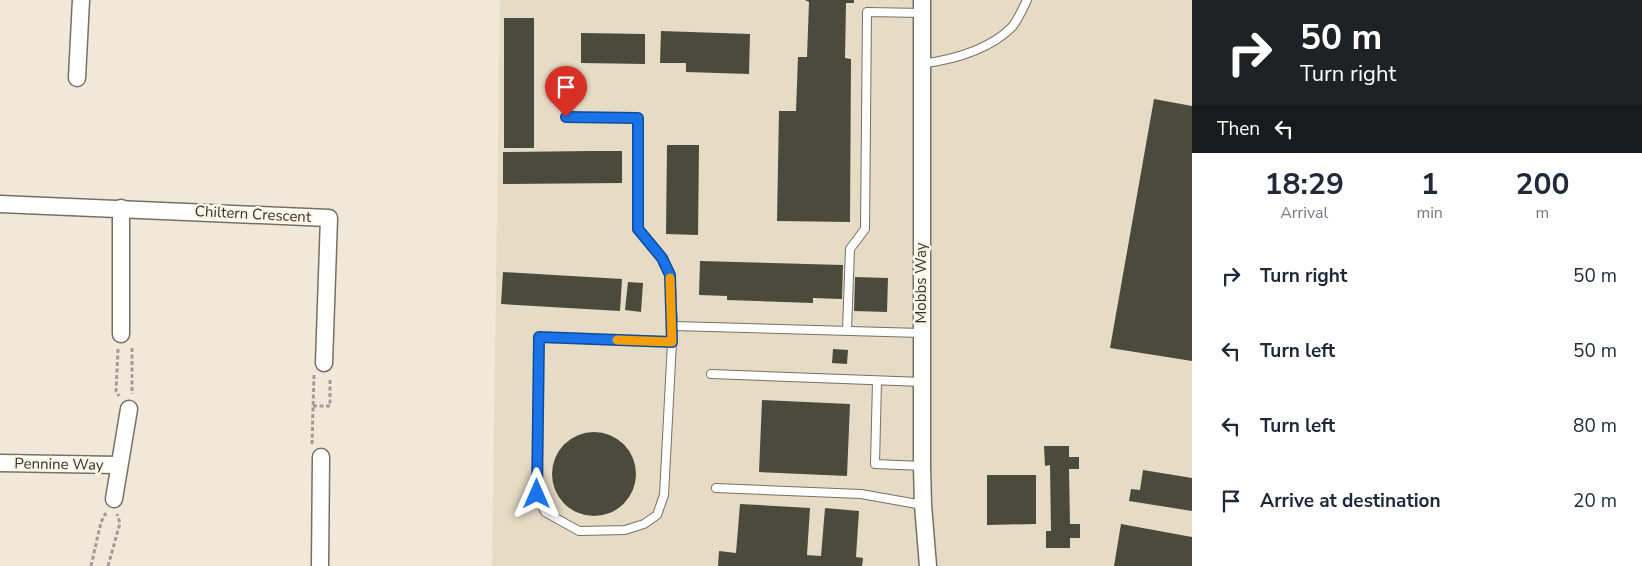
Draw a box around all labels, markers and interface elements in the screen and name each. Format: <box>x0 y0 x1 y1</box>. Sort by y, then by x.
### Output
text: 50 m <box>1300 14 1382 61</box>
icon: right <box>1217 20 1282 85</box>
text: Turn right <box>1300 59 1396 89</box>
pin <box>545 66 587 117</box>
icon: arrive <box>552 73 580 101</box>
icon: left <box>1270 115 1298 143</box>
text: Then <box>1217 116 1260 142</box>
text: 18:29 <box>1265 164 1344 205</box>
text: 1 <box>1421 164 1439 205</box>
text: 200 <box>1515 164 1569 205</box>
street label: Chiltern Crescent <box>194 201 312 227</box>
text: Arrival <box>1280 202 1328 224</box>
text: min <box>1416 202 1443 224</box>
text: m <box>1536 202 1549 224</box>
street label: Mobbs Way <box>911 242 931 323</box>
icon: right <box>1217 262 1245 290</box>
text: Turn right <box>1260 263 1347 289</box>
text: 50 m <box>1573 263 1617 289</box>
icon: left <box>1217 337 1245 365</box>
text: Turn left <box>1260 338 1335 364</box>
text: 50 m <box>1573 338 1617 364</box>
icon: left <box>1217 412 1245 440</box>
text: Turn left <box>1260 413 1335 439</box>
text: 80 m <box>1573 413 1617 439</box>
street label: Pennine Way <box>14 453 104 475</box>
position arrow <box>510 467 562 519</box>
icon: arrive <box>1217 487 1245 515</box>
text: Arrive at destination <box>1260 488 1441 514</box>
text: 20 m <box>1573 488 1617 514</box>

